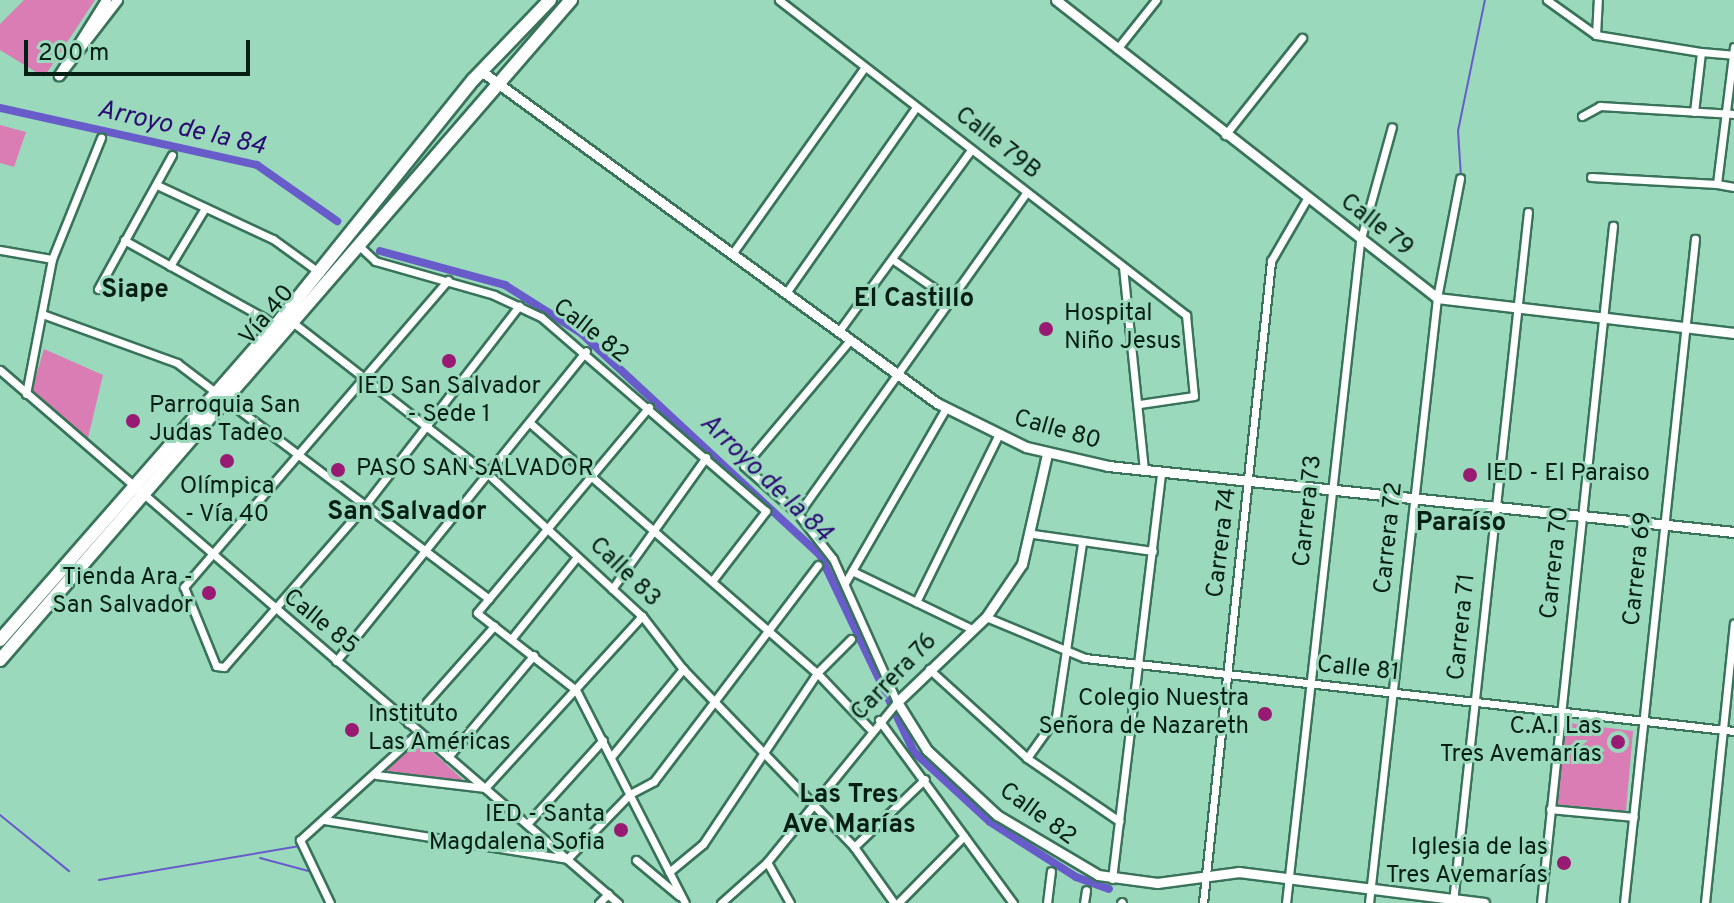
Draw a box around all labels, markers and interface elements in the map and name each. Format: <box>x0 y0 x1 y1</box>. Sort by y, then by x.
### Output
scale bar <box>28 24 254 74</box>
text: 200 m <box>38 39 109 69</box>
water label: Arroyo de la 84 <box>94 95 268 163</box>
street label: Calle 79B <box>948 101 1046 187</box>
street label: Calle 79 <box>1333 188 1419 264</box>
district label: Siape <box>101 275 169 307</box>
street label: Vía 40 <box>234 280 302 352</box>
district label: El Castillo <box>854 284 974 316</box>
street label: Calle 82 <box>546 294 634 370</box>
place label: Hospital Niño Jesus <box>1064 301 1181 357</box>
marker: Hospital Niño Jesus <box>1035 318 1057 340</box>
marker: IED San Salvador - Sede 1 <box>440 352 458 370</box>
place label: IED San Salvador - Sede 1 <box>357 374 541 430</box>
place label: Parroquia San Judas Tadeo <box>149 393 301 449</box>
street label: Calle 80 <box>1010 405 1104 457</box>
water label: Arroyo de la 84 <box>693 408 837 550</box>
marker: Parroquia San Judas Tadeo <box>124 412 142 430</box>
marker: Olímpica - Vía 40 <box>218 452 236 470</box>
street label: Carrera 73 <box>1289 453 1329 569</box>
place label: PASO SAN SALVADOR <box>356 456 594 484</box>
marker: PASO SAN SALVADOR <box>327 459 349 481</box>
place label: IED - El Paraiso <box>1486 461 1650 489</box>
marker: IED - El Paraiso <box>1461 466 1479 484</box>
place label: Olímpica - Vía 40 <box>180 474 274 530</box>
street label: Carrera 72 <box>1370 480 1410 596</box>
street label: Carrera 74 <box>1202 486 1244 600</box>
district label: San Salvador <box>327 497 487 529</box>
street label: Carrera 70 <box>1536 505 1576 621</box>
district label: Paraíso <box>1416 508 1506 540</box>
street label: Carrera 69 <box>1619 511 1659 627</box>
street label: Calle 83 <box>582 532 666 614</box>
place label: Tienda Ara - San Salvador <box>52 565 193 621</box>
street label: Carrera 71 <box>1443 571 1483 683</box>
marker: Tienda Ara - San Salvador <box>200 584 218 602</box>
street label: Calle 85 <box>276 584 364 662</box>
street label: Carrera 76 <box>846 628 944 728</box>
street label: Calle 81 <box>1315 651 1401 689</box>
place label: Colegio Nuestra Señora de Nazareth <box>1039 686 1249 742</box>
place label: Instituto Las Américas <box>368 702 512 758</box>
marker: Colegio Nuestra Señora de Nazareth <box>1256 705 1274 723</box>
place label: C.A.I Las Tres Avemarías <box>1439 714 1602 770</box>
marker: Instituto Las Américas <box>343 721 361 739</box>
marker: C.A.I Las Tres Avemarías <box>1609 733 1627 751</box>
street label: Calle 82 <box>993 777 1081 853</box>
district label: Las Tres Ave Marías <box>782 780 916 842</box>
place label: IED - Santa Magdalena Sofia <box>429 802 605 858</box>
marker: IED - Santa Magdalena Sofia <box>612 821 630 839</box>
place label: Iglesia de las Tres Avemarías <box>1385 835 1548 891</box>
marker: Iglesia de las Tres Avemarías <box>1555 854 1573 872</box>

